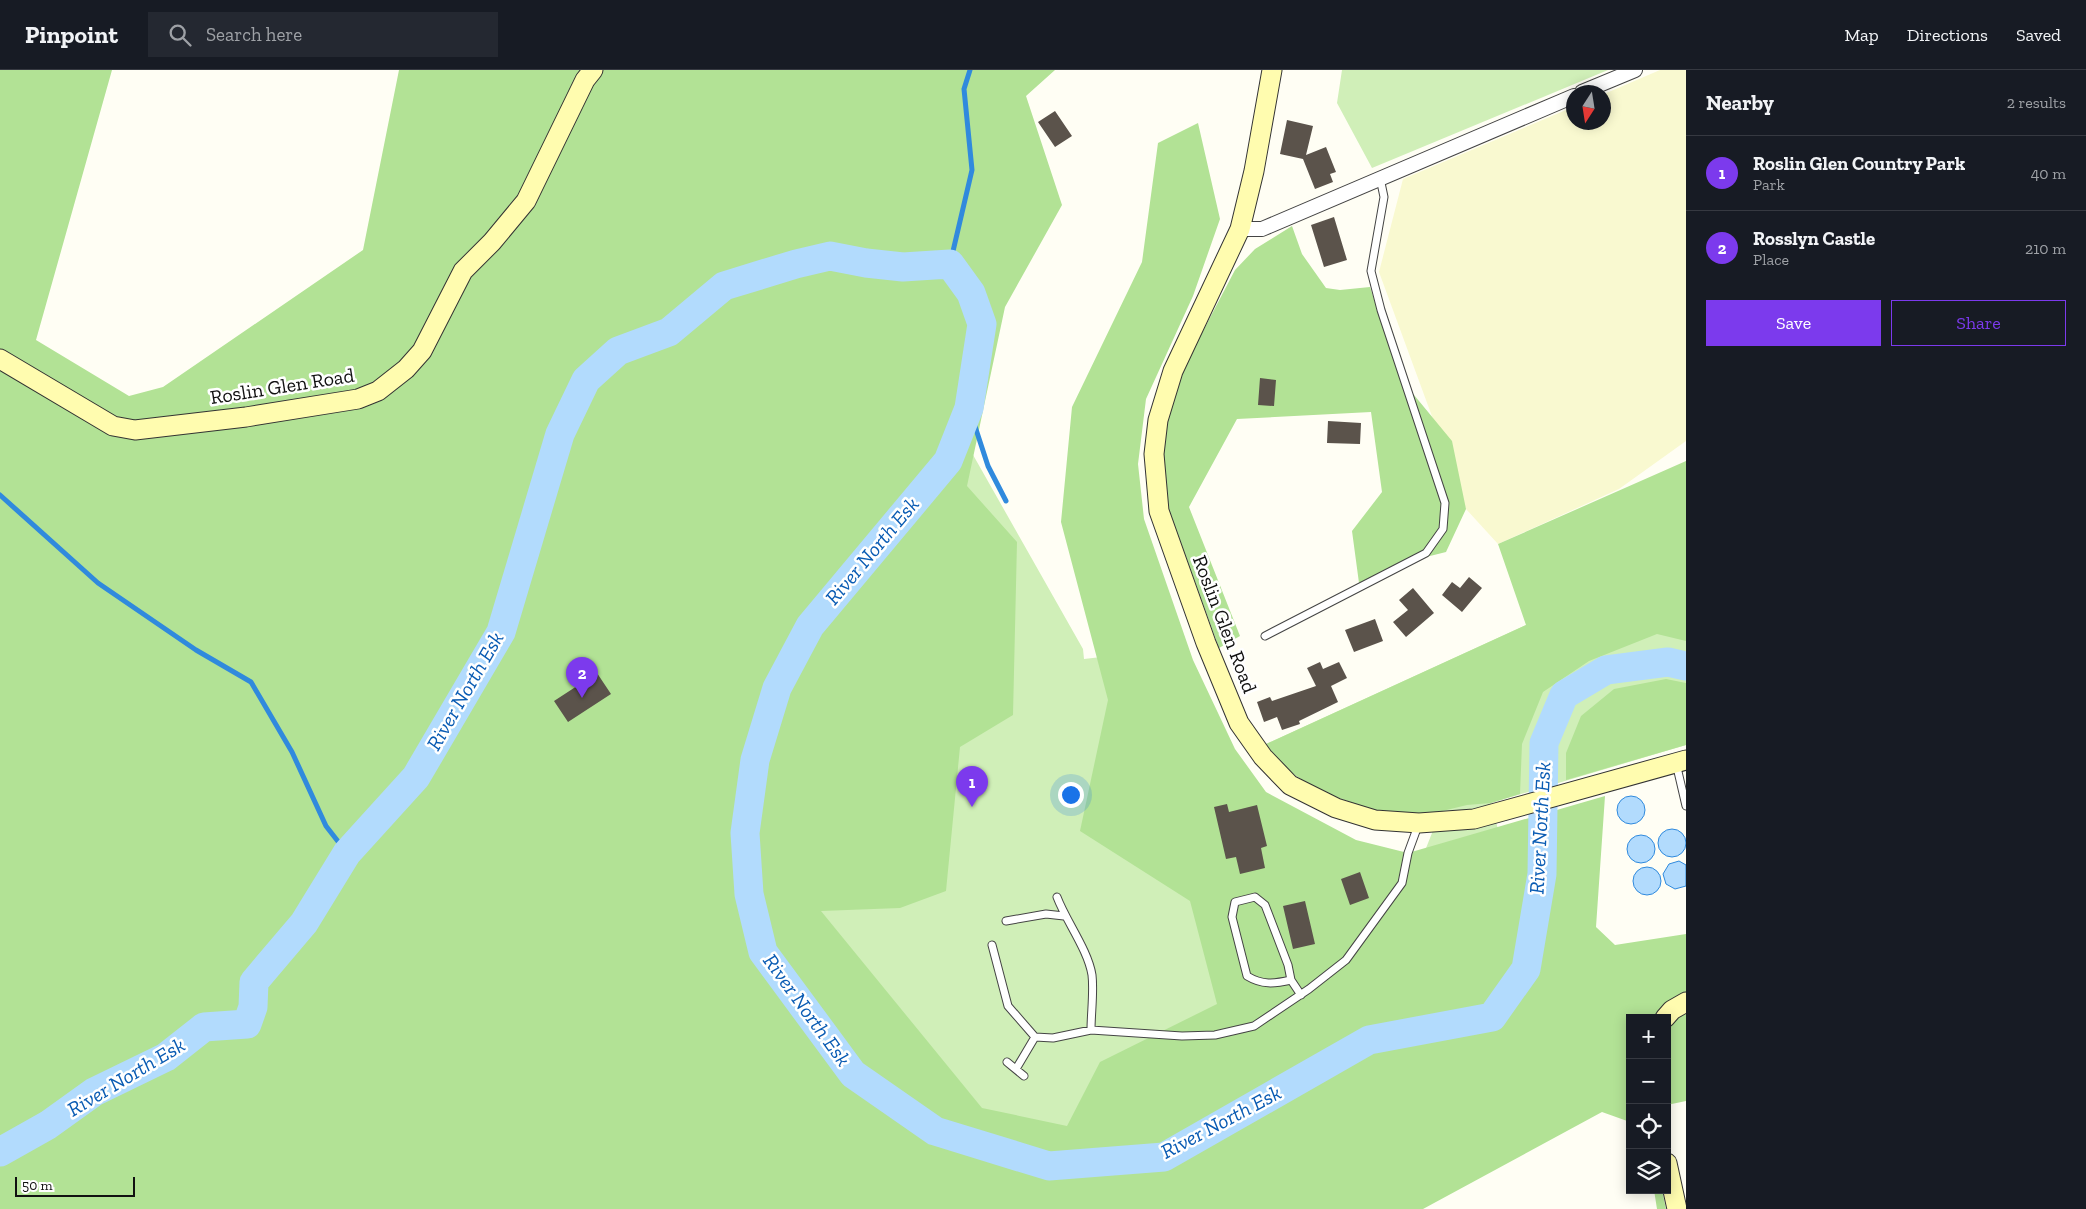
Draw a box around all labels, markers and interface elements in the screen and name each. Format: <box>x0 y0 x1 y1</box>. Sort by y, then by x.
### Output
search box <box>148 12 498 57</box>
text: Pinpoint <box>25 20 118 49</box>
icon: search <box>166 21 194 49</box>
text: Search here <box>206 23 302 46</box>
text: Map <box>1844 24 1879 46</box>
text: Directions <box>1907 24 1988 46</box>
text: Saved <box>2016 24 2061 46</box>
north arrow <box>1566 85 1611 130</box>
text: Nearby <box>1706 90 1774 115</box>
text: 2 results <box>2007 93 2066 112</box>
text: Roslin Glen Country Park <box>1753 152 1965 175</box>
text: 1 <box>1719 164 1725 183</box>
text: 40 m <box>2031 164 2066 183</box>
text: Park <box>1753 175 1785 194</box>
text: Rosslyn Castle <box>1753 227 1875 250</box>
text: 2 <box>1718 239 1726 258</box>
text: 210 m <box>2025 239 2066 258</box>
text: Place <box>1753 250 1789 269</box>
button: Save <box>1706 300 1881 346</box>
button: Share <box>1891 300 2066 346</box>
street label: Roslin Glen Road <box>208 363 356 409</box>
water label: River North Esk <box>819 492 924 610</box>
street label: Roslin Glen Road <box>1188 552 1262 696</box>
water label: River North Esk <box>421 627 509 754</box>
pin: 2 <box>566 657 598 698</box>
water label: River North Esk <box>1524 761 1555 895</box>
pin: 1 <box>956 766 988 807</box>
your location <box>1058 782 1084 808</box>
water label: River North Esk <box>758 949 857 1071</box>
map controls <box>1626 1014 1671 1194</box>
button: + <box>1626 1014 1671 1059</box>
water label: River North Esk <box>62 1032 189 1121</box>
button: − <box>1626 1059 1671 1104</box>
water label: River North Esk <box>1156 1079 1285 1164</box>
button: locate <box>1626 1104 1671 1149</box>
button: layers <box>1626 1149 1671 1194</box>
scale bar <box>15 1174 135 1197</box>
text: 50 m <box>22 1177 53 1194</box>

